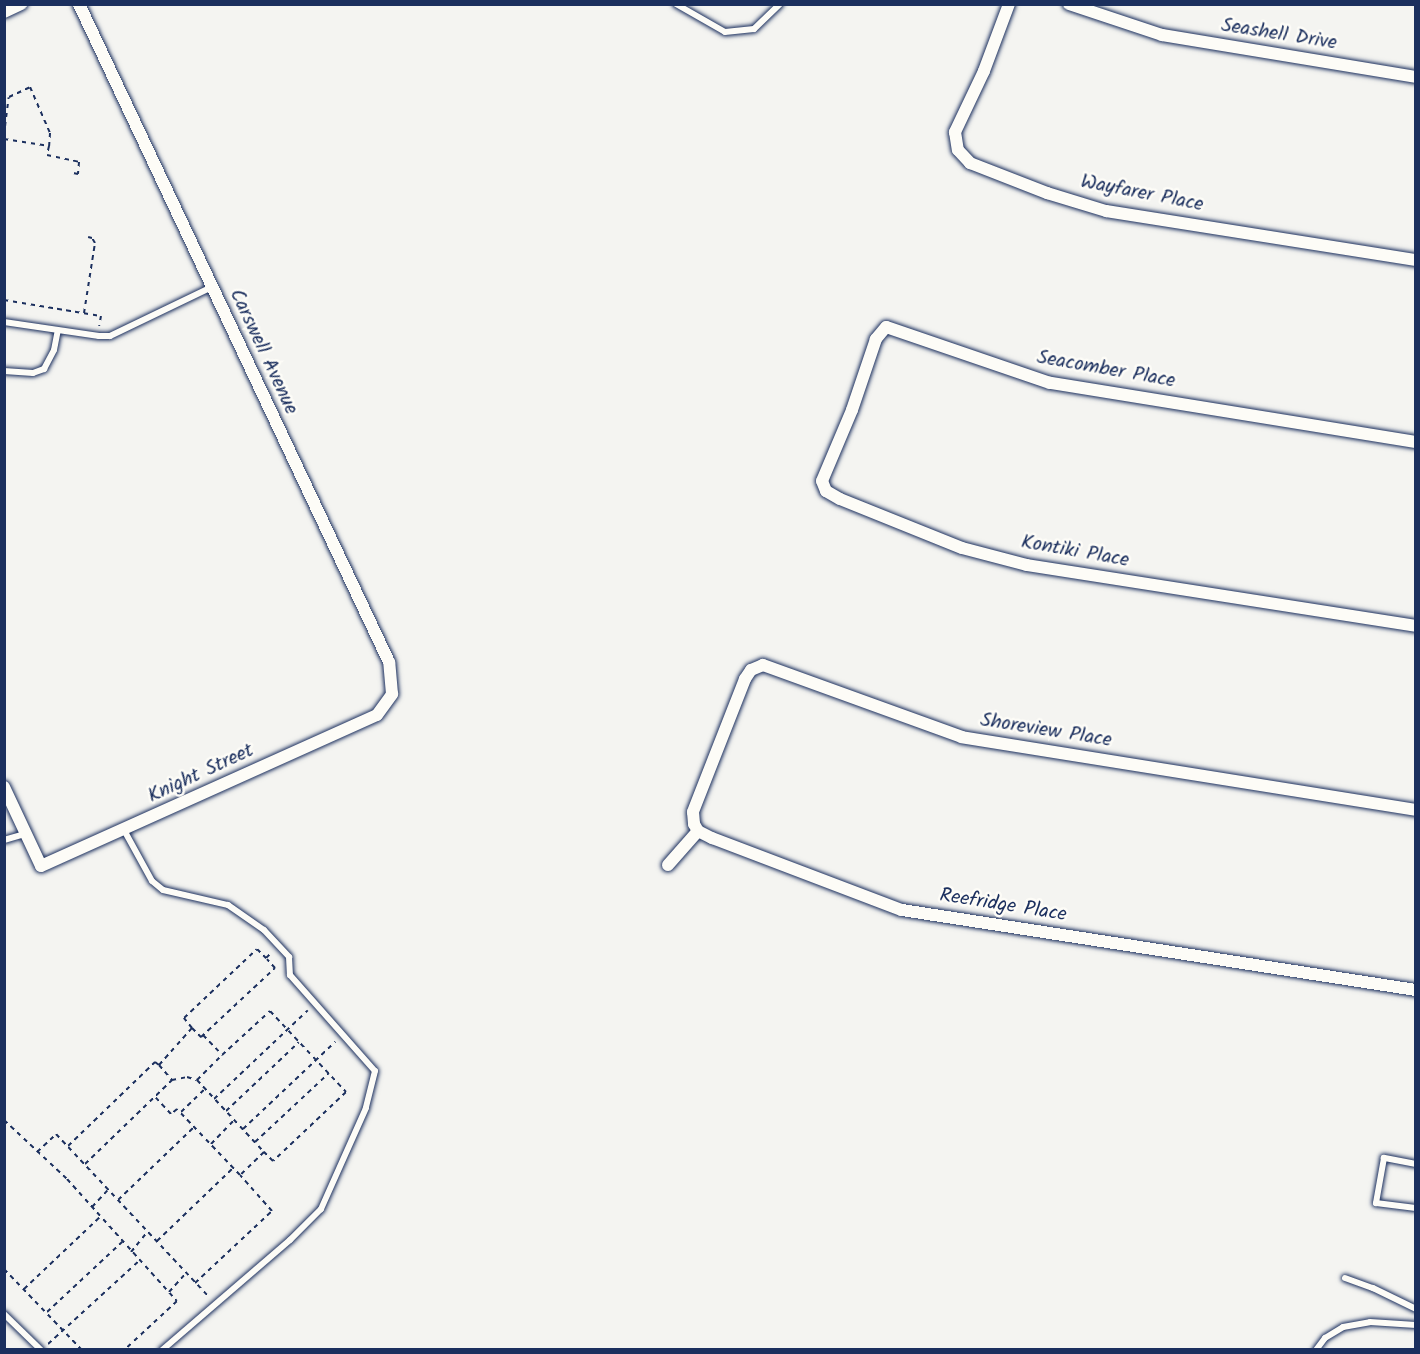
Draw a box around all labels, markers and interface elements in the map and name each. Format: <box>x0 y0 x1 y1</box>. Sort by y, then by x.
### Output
street label: Seashell Drive <box>1219 14 1339 56</box>
street label: Wayfarer Place <box>1079 170 1205 218</box>
street label: Carswell Avenue <box>223 285 303 419</box>
street label: Seacomber Place <box>1035 346 1177 394</box>
street label: Kontiki Place <box>1019 531 1131 573</box>
street label: Shoreview Place <box>979 709 1113 753</box>
street label: Knight Street <box>144 739 258 809</box>
street label: Reefridge Place <box>938 884 1068 928</box>

